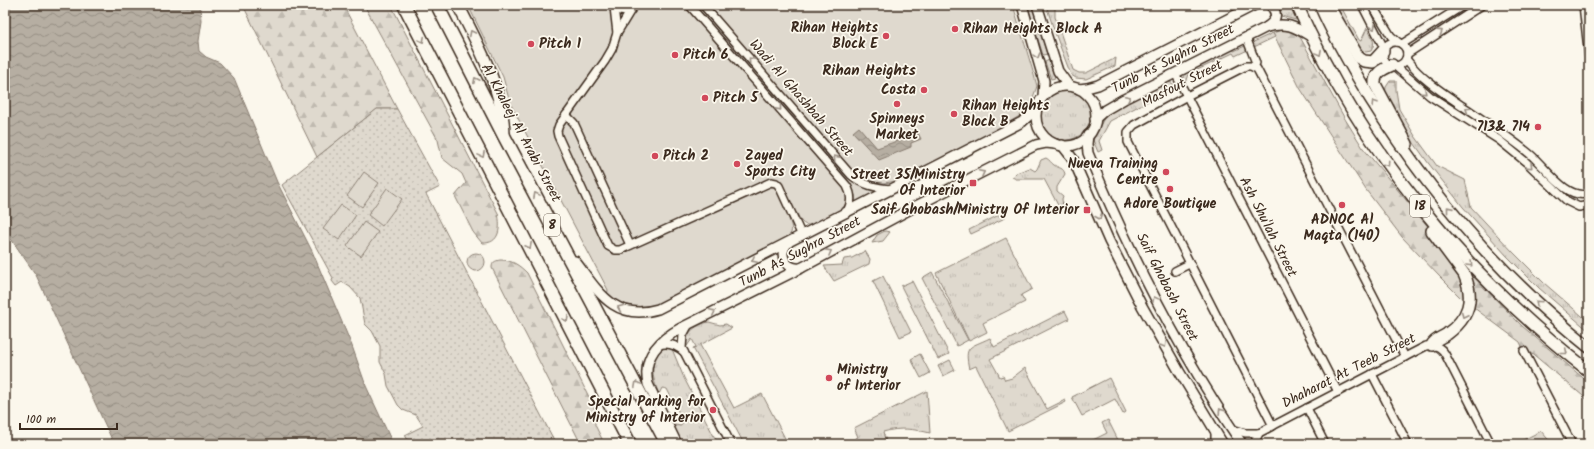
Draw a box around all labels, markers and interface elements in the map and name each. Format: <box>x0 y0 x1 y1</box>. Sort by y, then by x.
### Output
place label: Rihan Heights Block E <box>791 17 879 55</box>
place label: Rihan Heights Block A <box>963 18 1103 40</box>
street label: Tunb As Sughra Street <box>1108 18 1239 100</box>
one-way arrow <box>1368 22 1376 30</box>
marker: Rihan Heights Block A <box>950 24 960 34</box>
one-way arrow <box>1436 29 1443 37</box>
one-way arrow <box>469 30 477 37</box>
marker: Rihan Heights Block E <box>881 31 891 41</box>
place label: Pitch 1 <box>539 33 582 55</box>
street label: Wadi Al Ghashbah Street <box>744 34 859 162</box>
one-way arrow <box>417 35 425 43</box>
marker: Pitch 1 <box>526 39 536 49</box>
place label: Pitch 6 <box>683 44 729 66</box>
one-way arrow <box>1315 49 1322 56</box>
marker: Pitch 6 <box>670 50 680 60</box>
one-way arrow <box>1032 52 1041 59</box>
street label: Masfout Street <box>1138 54 1227 114</box>
one-way arrow <box>748 57 755 65</box>
district label: Rihan Heights <box>822 59 916 83</box>
street label: Al Khaleej Al Arabi Street <box>475 60 567 207</box>
one-way arrow <box>473 77 481 84</box>
place label: Costa <box>881 79 916 101</box>
marker: Costa <box>919 85 929 95</box>
place label: Pitch 5 <box>713 87 760 109</box>
one-way arrow <box>1420 87 1427 94</box>
marker: Pitch 5 <box>700 93 710 103</box>
place label: Rihan Heights Block B <box>962 95 1050 133</box>
one-way arrow <box>1123 95 1131 102</box>
marker: Spinneys Market <box>892 99 902 109</box>
one-way arrow <box>1371 100 1378 107</box>
one-way arrow <box>774 104 781 111</box>
one-way arrow <box>1465 107 1472 115</box>
place label: Spinneys Market <box>869 108 925 146</box>
marker: Rihan Heights Block B <box>949 109 959 119</box>
place label: 713& 714 <box>1477 116 1530 138</box>
marker: 713& 714 <box>1533 122 1543 132</box>
place label: Pitch 2 <box>663 145 709 167</box>
place label: Zayed Sports City <box>745 145 817 183</box>
one-way arrow <box>477 151 485 158</box>
marker: Pitch 2 <box>650 151 660 161</box>
place label: Nueva Training Centre <box>1068 153 1158 191</box>
one-way arrow <box>833 155 841 163</box>
marker: Zayed Sports City <box>732 159 742 169</box>
one-way arrow <box>1382 159 1389 166</box>
one-way arrow <box>1526 161 1533 168</box>
place label: Street 35/Ministry Of Interior <box>851 164 966 202</box>
marker: Nueva Training Centre <box>1161 167 1171 177</box>
one-way arrow <box>977 170 985 178</box>
street label: Ash Shu'lah Street <box>1233 173 1303 281</box>
marker: Street 35/Ministry Of Interior <box>968 178 978 188</box>
marker: Adore Boutique <box>1165 184 1175 194</box>
one-way arrow <box>534 192 541 200</box>
place label: Adore Boutique <box>1124 193 1217 215</box>
road number: 18 <box>1410 195 1430 217</box>
place label: Saif Ghobash/Ministry Of Interior <box>871 199 1080 221</box>
marker: ADNOC Al Maqta (140) <box>1337 200 1347 210</box>
marker: Saif Ghobash/Ministry Of Interior <box>1082 205 1092 215</box>
one-way arrow <box>1446 206 1453 213</box>
place label: ADNOC Al Maqta (140) <box>1304 209 1381 247</box>
street label: Tunb As Sughra Street <box>735 210 865 293</box>
one-way arrow <box>1094 213 1102 220</box>
road number: 8 <box>544 214 560 236</box>
street label: Saif Ghobash Street <box>1130 229 1204 346</box>
one-way arrow <box>524 241 531 249</box>
one-way arrow <box>825 250 832 257</box>
one-way arrow <box>751 255 759 263</box>
one-way arrow <box>1465 259 1473 267</box>
one-way arrow <box>1153 296 1160 303</box>
one-way arrow <box>1535 300 1543 308</box>
one-way arrow <box>617 305 625 313</box>
one-way arrow <box>709 309 717 317</box>
one-way arrow <box>1461 311 1469 318</box>
one-way arrow <box>561 315 569 323</box>
street label: Dhaharat At Teeb Street <box>1278 327 1420 414</box>
one-way arrow <box>1159 341 1166 348</box>
one-way arrow <box>1560 348 1567 355</box>
place label: Ministry of Interior <box>837 359 901 397</box>
marker: Ministry of Interior <box>824 373 834 383</box>
one-way arrow <box>634 381 641 389</box>
place label: Special Parking for Ministry of Interior <box>586 391 706 429</box>
scale bar <box>20 405 117 431</box>
marker: Special Parking for Ministry of Interior <box>708 405 718 415</box>
one-way arrow <box>1218 408 1225 415</box>
text: 100 m <box>26 410 57 429</box>

